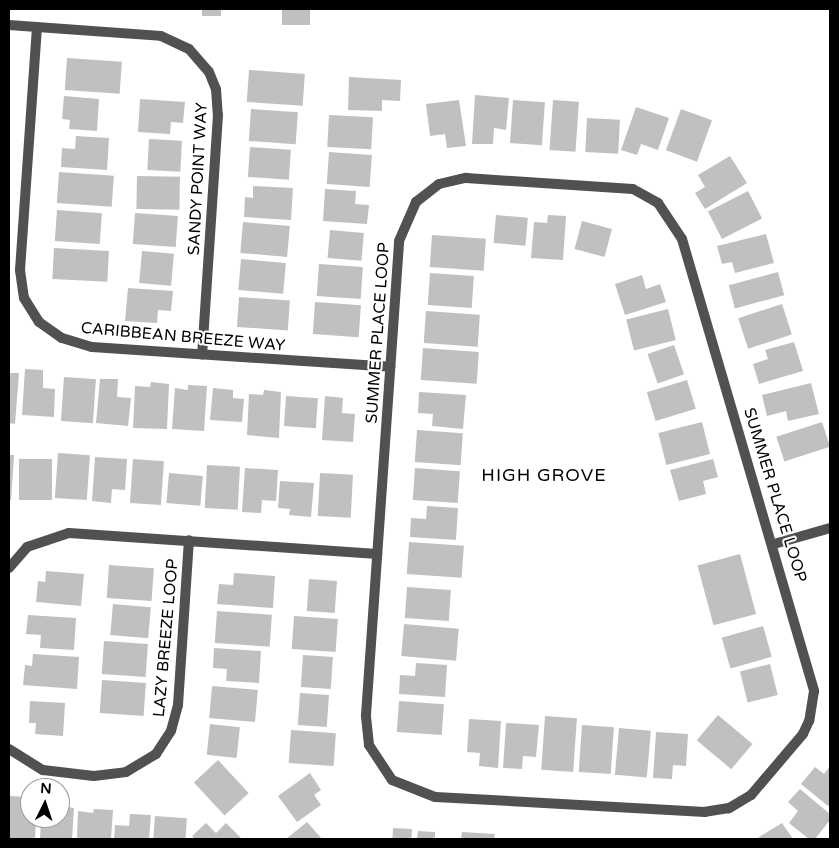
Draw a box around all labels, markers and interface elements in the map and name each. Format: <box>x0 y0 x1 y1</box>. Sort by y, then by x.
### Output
street label: SANDY POINT WAY <box>184 102 212 256</box>
street label: SUMMER PLACE LOOP <box>362 242 394 424</box>
street label: CARIBBEAN BREEZE WAY <box>80 318 286 356</box>
street label: SUMMER PLACE LOOP <box>739 405 811 585</box>
district label: HIGH GROVE <box>480 464 608 486</box>
street label: LAZY BREEZE LOOP <box>150 558 182 718</box>
north arrow <box>20 778 70 828</box>
text: N <box>40 780 52 797</box>

